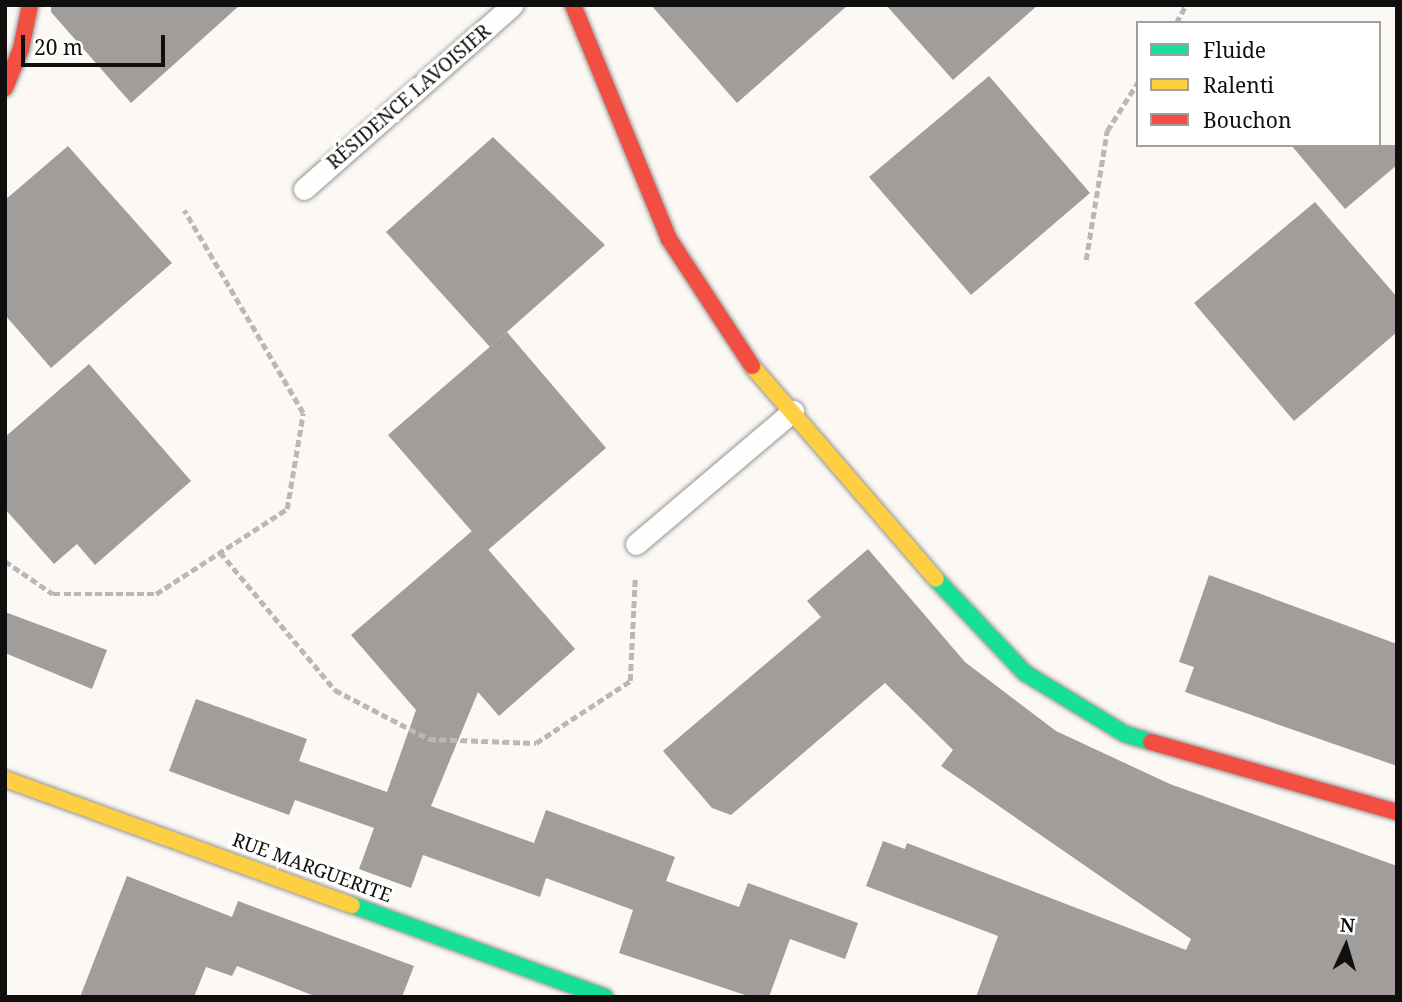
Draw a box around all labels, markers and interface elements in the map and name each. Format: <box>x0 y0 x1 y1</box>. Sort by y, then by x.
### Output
street label: RÉSIDENCE LAVOISIER <box>323 20 495 174</box>
scale bar <box>24 21 168 65</box>
legend <box>1136 21 1381 147</box>
text: 20 m <box>34 33 83 61</box>
text: Fluide <box>1203 36 1266 64</box>
text: Ralenti <box>1203 71 1274 99</box>
text: Bouchon <box>1203 106 1292 134</box>
street label: RUE MARGUERITE <box>229 829 395 907</box>
north arrow <box>1311 911 1381 981</box>
text: N <box>1339 912 1356 939</box>

